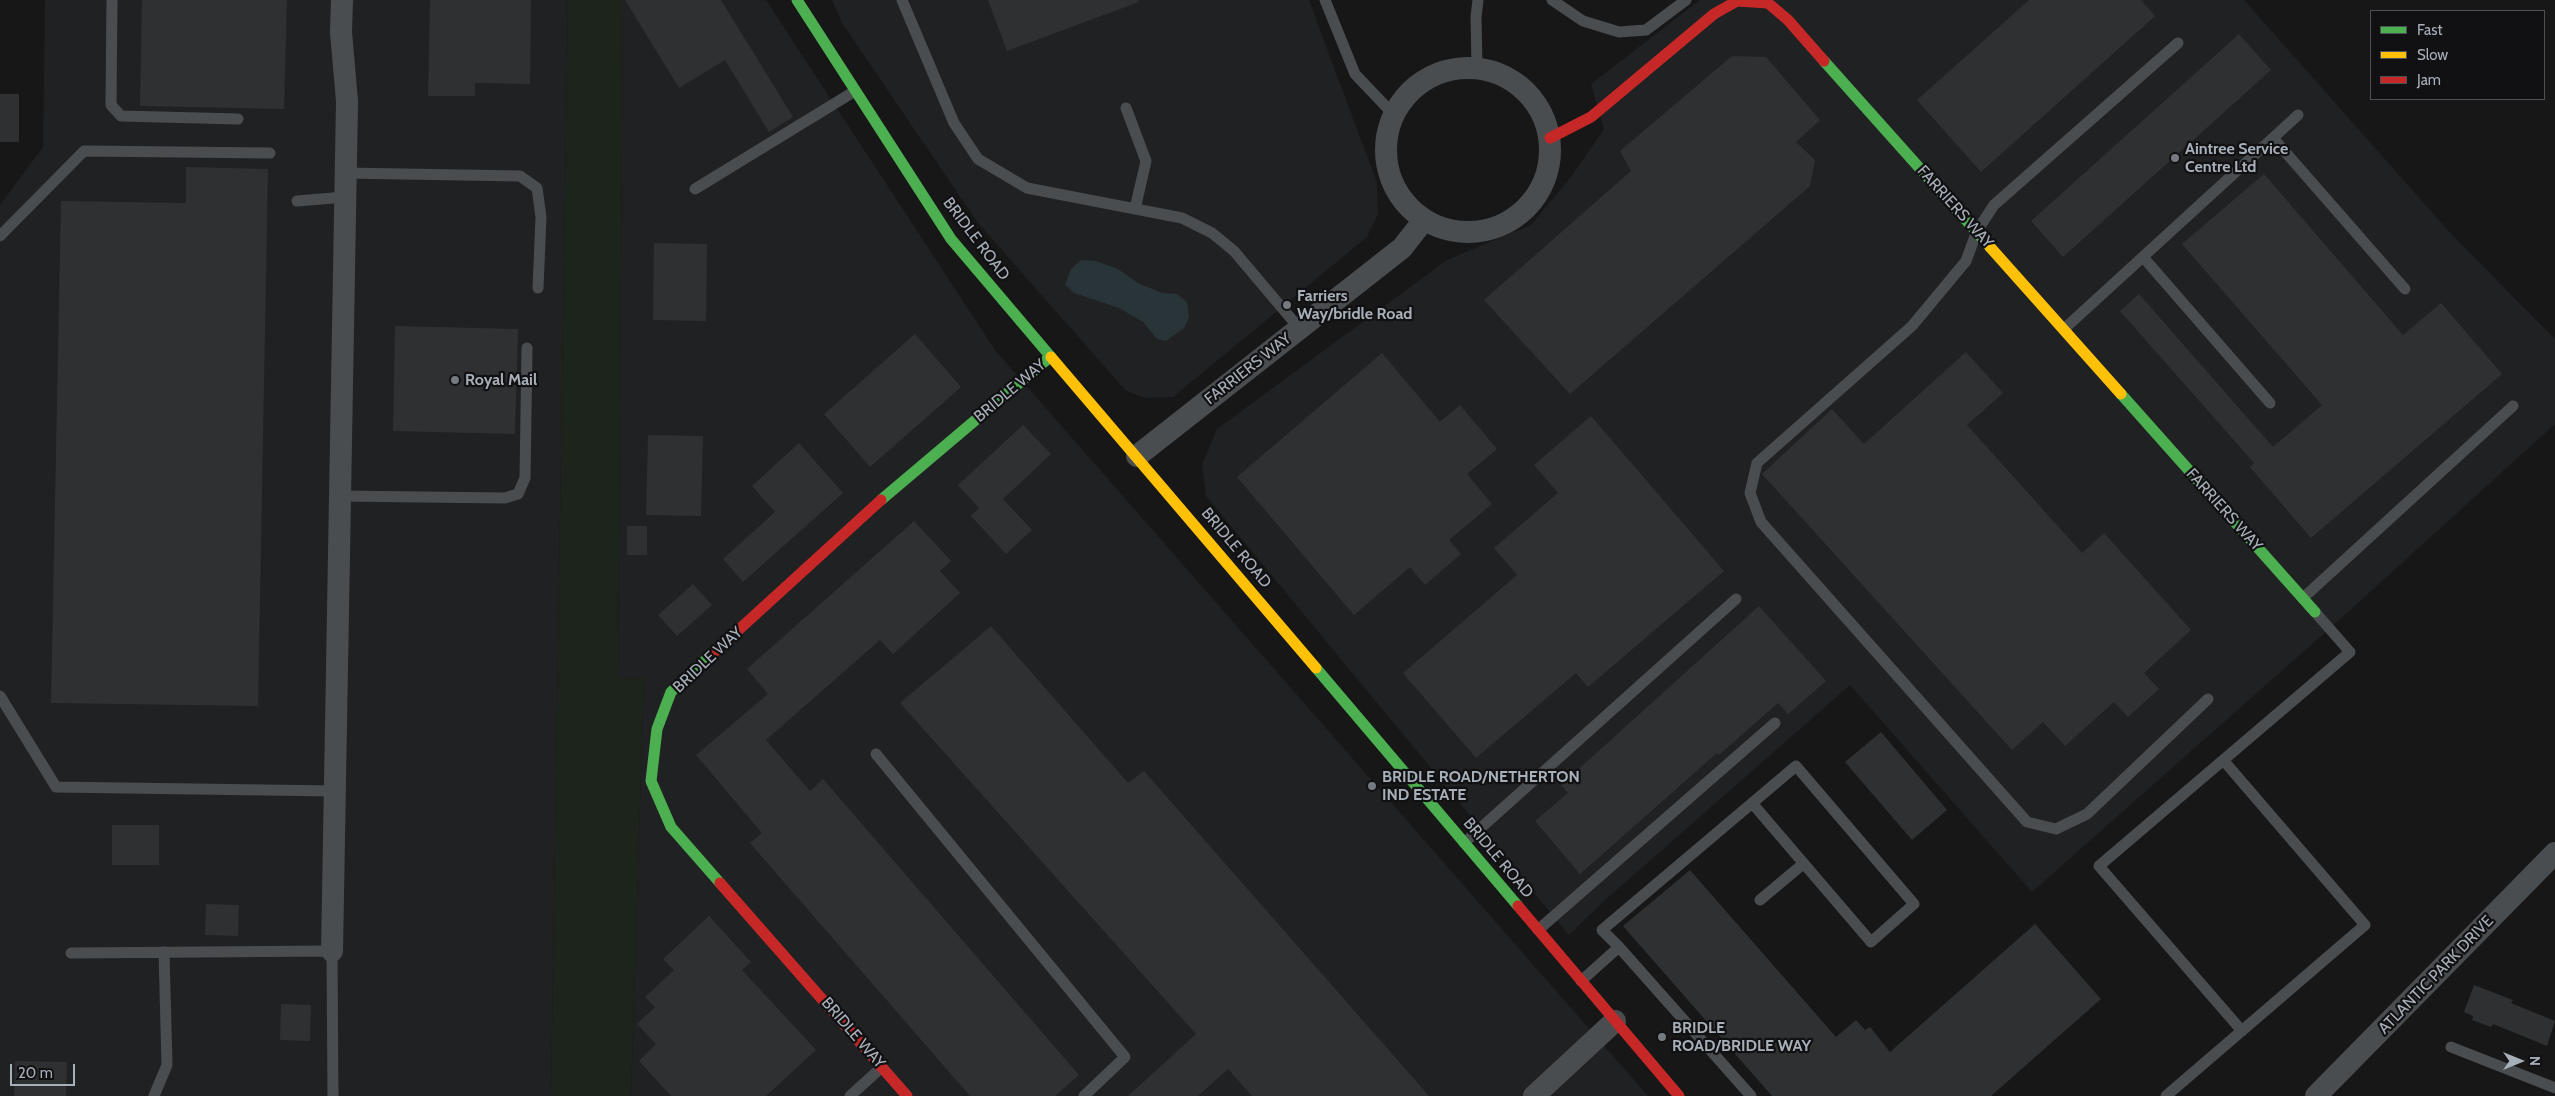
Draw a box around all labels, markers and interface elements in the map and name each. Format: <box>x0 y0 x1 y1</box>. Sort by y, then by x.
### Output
legend <box>2370 10 2545 100</box>
text: Fast <box>2417 21 2442 39</box>
text: Slow <box>2417 46 2448 64</box>
text: Jam <box>2417 71 2441 89</box>
place label: Aintree Service Centre Ltd <box>2185 139 2288 177</box>
marker: Aintree Service Centre Ltd <box>2169 152 2181 164</box>
street label: FARRIERS WAY <box>1913 162 1997 252</box>
street label: BRIDLE ROAD <box>939 194 1013 284</box>
place label: Farriers Way/bridle Road <box>1297 286 1413 324</box>
marker: Farriers Way/bridle Road <box>1281 299 1293 311</box>
street label: FARRIERS WAY <box>1201 329 1295 409</box>
street label: BRIDLE WAY <box>970 355 1050 427</box>
place label: Royal Mail <box>465 370 537 390</box>
marker: Royal Mail <box>449 374 461 386</box>
street label: FARRIERS WAY <box>2182 465 2266 555</box>
street label: BRIDLE ROAD <box>1197 504 1275 592</box>
street label: BRIDLE WAY <box>669 623 747 697</box>
place label: BRIDLE ROAD/NETHERTON IND ESTATE <box>1382 767 1580 805</box>
marker: BRIDLE ROAD/NETHERTON IND ESTATE <box>1366 780 1378 792</box>
street label: BRIDLE ROAD <box>1459 814 1537 902</box>
street label: ATLANTIC PARK DRIVE <box>2374 912 2498 1038</box>
street label: BRIDLE WAY <box>817 994 889 1072</box>
place label: BRIDLE ROAD/BRIDLE WAY <box>1672 1018 1811 1056</box>
marker: BRIDLE ROAD/BRIDLE WAY <box>1656 1031 1668 1043</box>
north arrow <box>2495 1036 2545 1086</box>
scale bar <box>12 1054 78 1086</box>
text: N <box>2526 1056 2544 1066</box>
text: 20 m <box>18 1064 53 1082</box>

